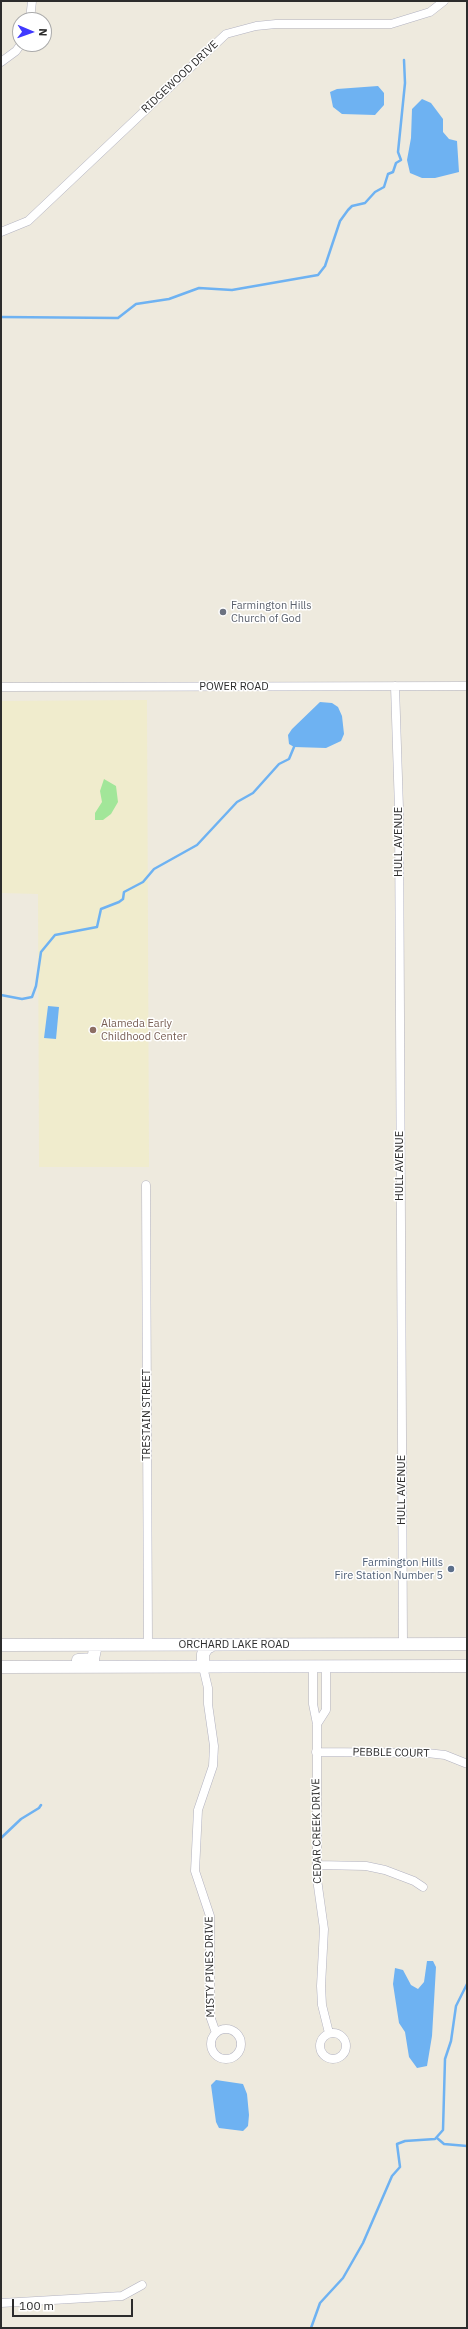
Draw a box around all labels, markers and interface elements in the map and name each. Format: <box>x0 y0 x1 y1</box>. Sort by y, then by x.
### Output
north arrow <box>12 12 52 52</box>
text: N <box>36 28 50 37</box>
street label: RIDGEWOOD DRIVE <box>139 38 221 116</box>
place label: Farmington Hills Church of God <box>231 599 312 625</box>
marker: Farmington Hills Church of God <box>218 607 228 617</box>
street label: POWER ROAD <box>199 680 269 694</box>
street label: HULL AVENUE <box>392 807 406 877</box>
place label: Alameda Early Childhood Center <box>101 1017 187 1043</box>
marker: Alameda Early Childhood Center <box>88 1025 98 1035</box>
street label: HULL AVENUE <box>393 1131 407 1201</box>
street label: TRESTAIN STREET <box>140 1369 154 1461</box>
street label: HULL AVENUE <box>395 1455 409 1525</box>
place label: Farmington Hills Fire Station Number 5 <box>334 1556 443 1582</box>
marker: Farmington Hills Fire Station Number 5 <box>446 1564 456 1574</box>
street label: ORCHARD LAKE ROAD <box>178 1638 290 1652</box>
street label: PEBBLE COURT <box>352 1746 430 1760</box>
street label: CEDAR CREEK DRIVE <box>309 1778 325 1884</box>
street label: MISTY PINES DRIVE <box>203 1916 217 2018</box>
scale bar <box>14 2291 135 2317</box>
text: 100 m <box>19 2298 54 2313</box>

